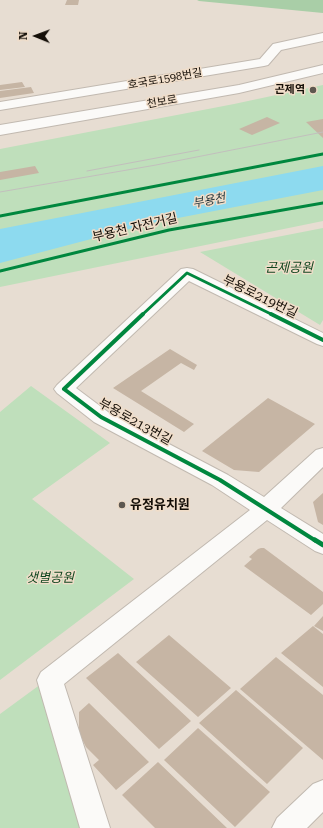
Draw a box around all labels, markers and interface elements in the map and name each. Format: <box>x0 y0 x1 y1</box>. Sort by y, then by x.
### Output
north arrow <box>16 16 56 56</box>
text: N <box>17 31 30 40</box>
street label: 호국로1598번길 <box>127 66 203 92</box>
place label: 곤제역 <box>275 83 305 97</box>
marker: 곤제역 <box>308 85 318 95</box>
street label: 천보로 <box>146 93 178 111</box>
water label: 부용천 <box>191 191 227 211</box>
street label: 부용천 자전거길 <box>91 211 179 245</box>
park label: 곤제공원 <box>265 260 313 276</box>
street label: 부용로219번길 <box>220 272 300 322</box>
street label: 부용로213번길 <box>96 395 174 449</box>
place label: 유정유치원 <box>130 497 190 513</box>
marker: 유정유치원 <box>117 500 127 510</box>
park label: 샛별공원 <box>26 570 74 586</box>

